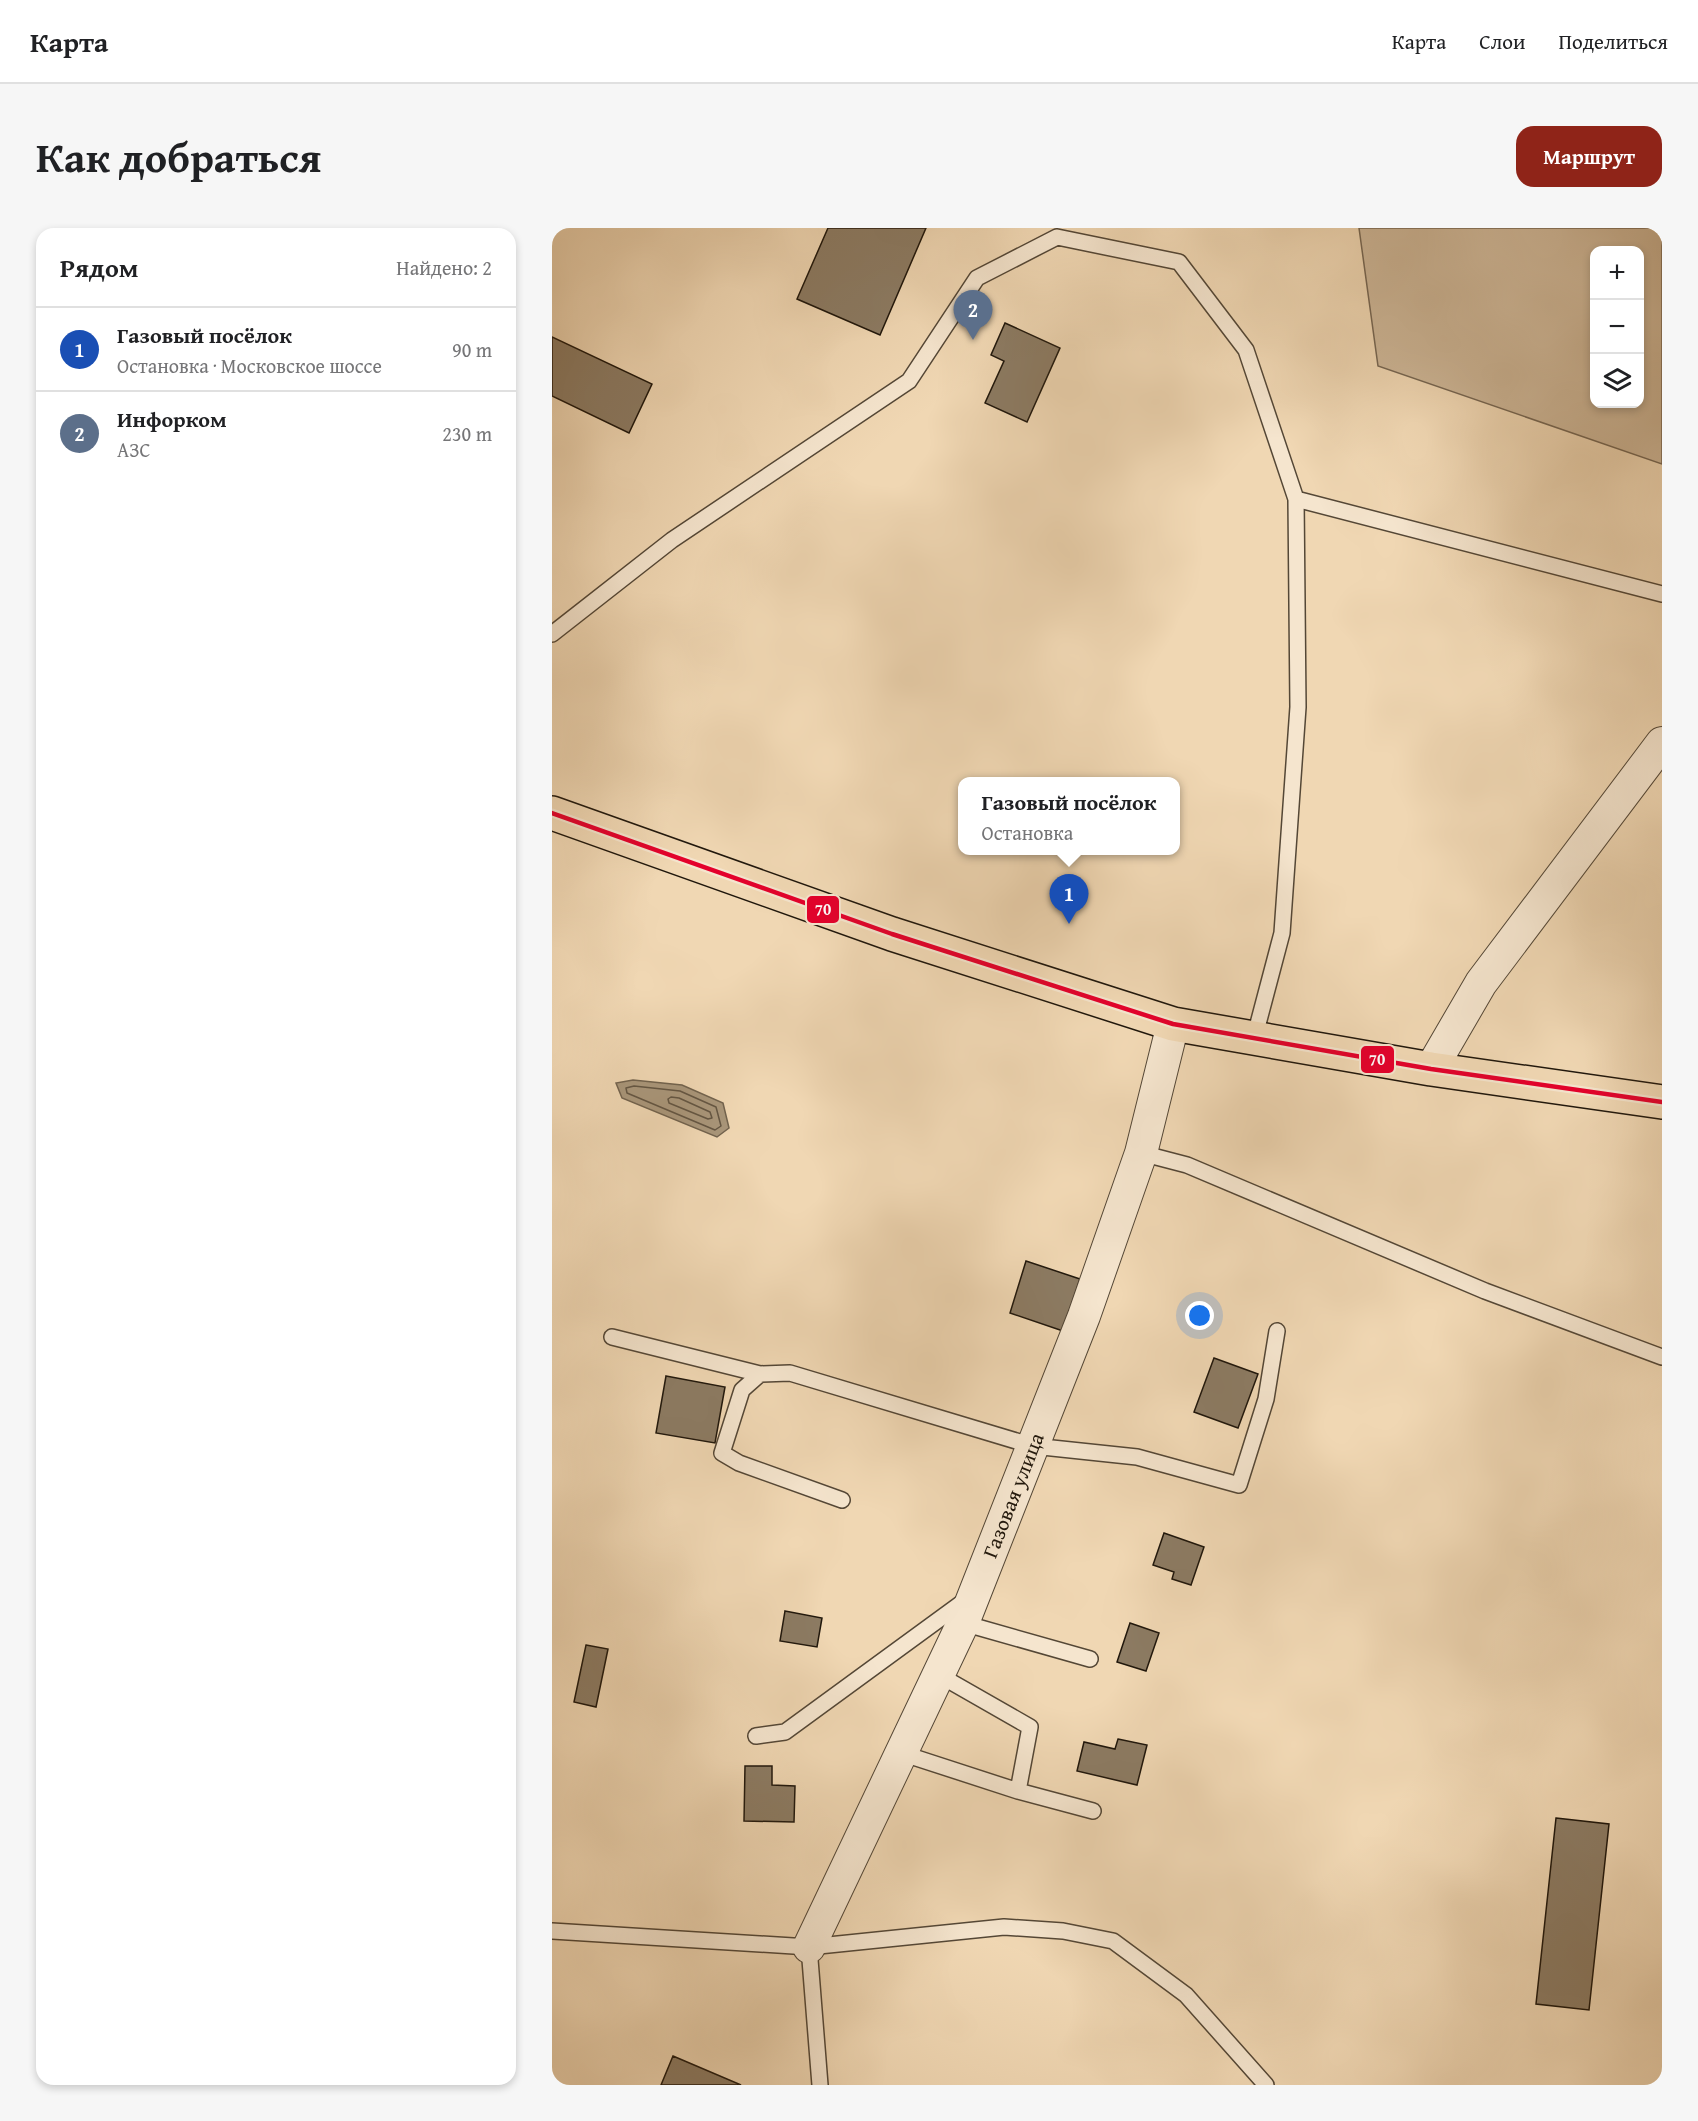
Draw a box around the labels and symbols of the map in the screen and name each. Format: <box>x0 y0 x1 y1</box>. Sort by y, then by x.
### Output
pin: 2 <box>954 291 992 340</box>
pin: 1 <box>1050 874 1088 924</box>
line badge: 70 <box>806 895 840 924</box>
text: 70 <box>815 897 831 921</box>
line badge: 70 <box>1360 1045 1395 1074</box>
text: 70 <box>1369 1047 1385 1071</box>
your location <box>1185 1301 1214 1330</box>
street label: Газовая улица <box>974 1428 1052 1562</box>

